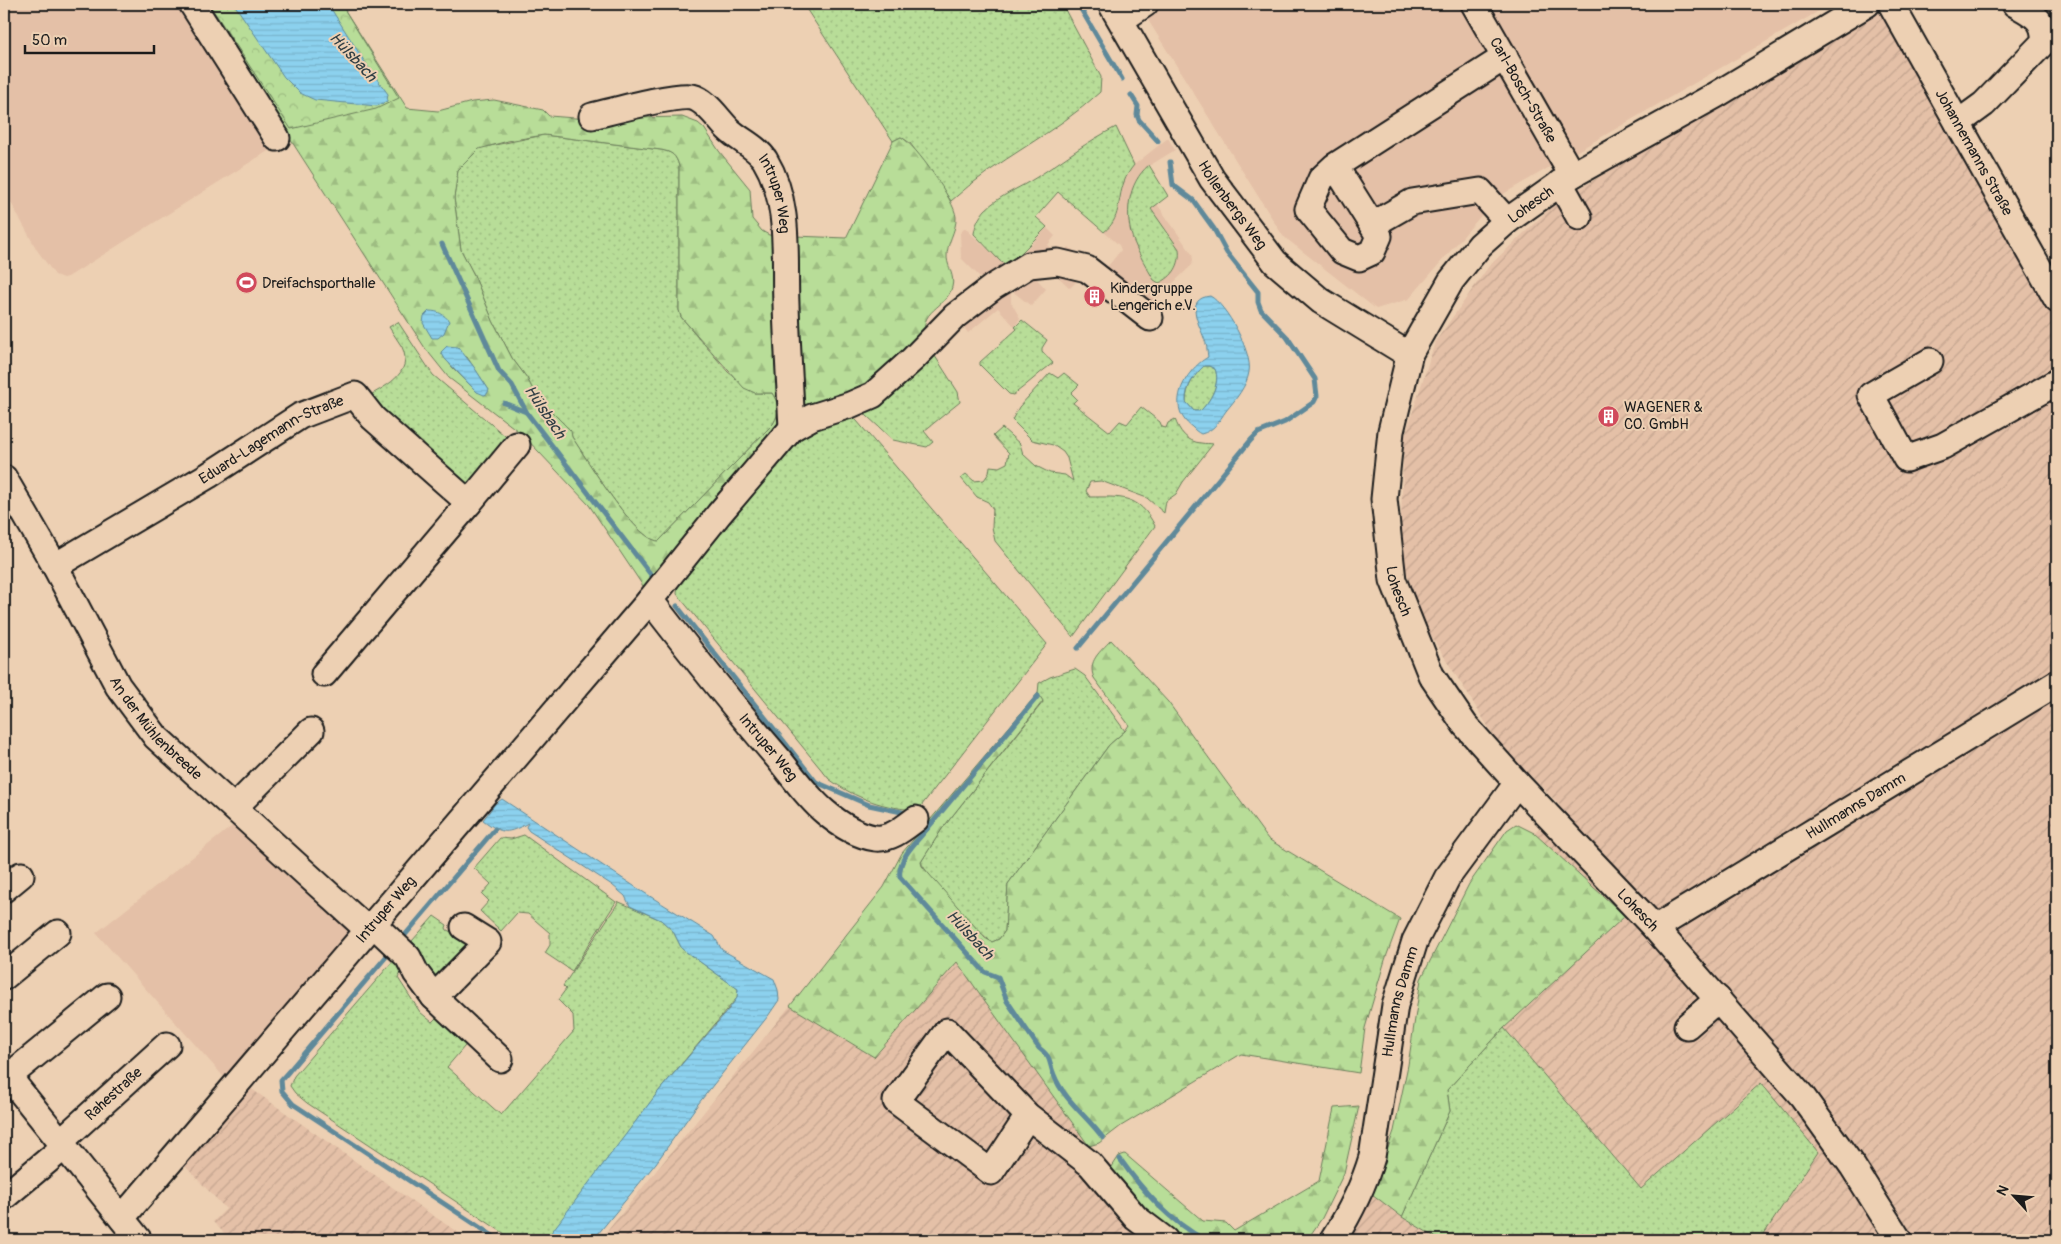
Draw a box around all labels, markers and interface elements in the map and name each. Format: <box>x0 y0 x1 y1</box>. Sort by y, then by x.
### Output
scale bar <box>25 22 154 54</box>
water label: Hülsbach <box>325 28 382 87</box>
text: 50 m <box>32 31 67 50</box>
street label: Carl-Bosch-Straße <box>1485 34 1561 147</box>
street label: Johannemanns Straße <box>1931 86 2018 220</box>
street label: Intruper Weg <box>754 150 794 234</box>
street label: Hollenbergs Weg <box>1194 157 1271 253</box>
street label: Lohesch <box>1504 182 1558 228</box>
sports icon: Dreifachsporthalle <box>234 271 258 295</box>
place label: Dreifachsporthalle <box>262 274 376 293</box>
place label: Kindergruppe Lengerich e.V. <box>1110 279 1196 315</box>
building icon: Kindergruppe Lengerich e.V. <box>1082 285 1106 309</box>
water label: Hülsbach <box>520 381 571 444</box>
street label: Eduard-Lagemann-Straße <box>195 390 347 488</box>
place label: WAGENER & CO. GmbH <box>1624 398 1703 434</box>
building icon: WAGENER & CO. GmbH <box>1596 404 1620 428</box>
street label: Lohesch <box>1382 565 1416 619</box>
street label: An der Mühlenbreede <box>105 673 207 784</box>
street label: Intruper Weg <box>735 710 802 785</box>
street label: Hullmanns Damm <box>1802 768 1909 843</box>
street label: Intruper Weg <box>352 872 420 947</box>
street label: Lohesch <box>1613 884 1663 936</box>
water label: Hülsbach <box>942 906 999 965</box>
street label: Hullmanns Damm <box>1378 944 1422 1058</box>
street label: Rahestraße <box>81 1062 146 1124</box>
north arrow <box>1988 1172 2038 1222</box>
text: N <box>1993 1183 2012 1199</box>

